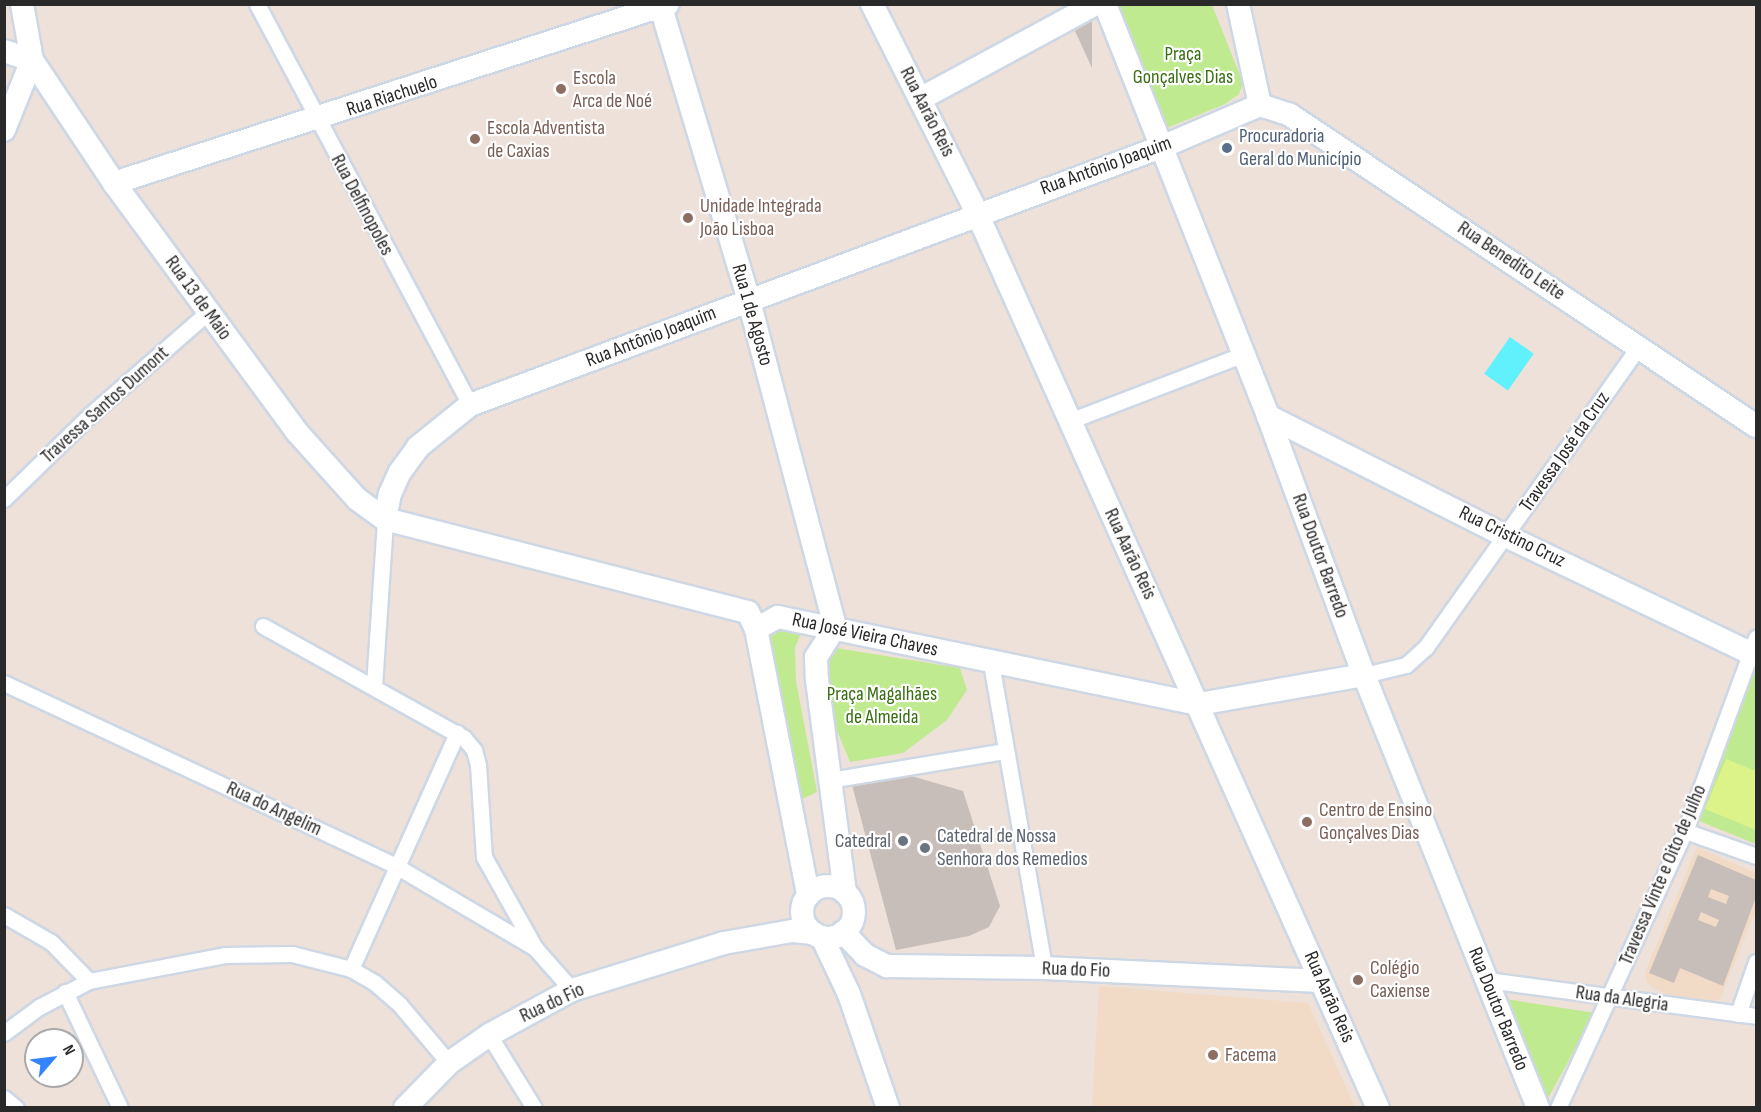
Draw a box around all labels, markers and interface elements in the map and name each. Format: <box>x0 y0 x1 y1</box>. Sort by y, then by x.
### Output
park label: Praça Gonçalves Dias <box>1133 43 1233 90</box>
street label: Rua Aarão Reis <box>894 63 960 161</box>
place label: Escola Arca de Noé <box>573 66 652 113</box>
street label: Rua Riachuelo <box>344 70 440 122</box>
marker: Escola Arca de Noé <box>554 82 568 96</box>
place label: Escola Adventista de Caxias <box>487 116 605 163</box>
place label: Procuradoria Geral do Município <box>1239 124 1361 171</box>
street label: Rua Antônio Joaquim <box>1037 131 1175 201</box>
marker: Escola Adventista de Caxias <box>468 132 482 146</box>
marker: Procuradoria Geral do Município <box>1220 141 1234 155</box>
street label: Rua Delfinopoles <box>325 150 399 260</box>
place label: Unidade Integrada João Lisboa <box>700 195 822 242</box>
marker: Unidade Integrada João Lisboa <box>681 211 695 225</box>
street label: Rua Benedito Leite <box>1453 216 1569 306</box>
street label: Rua 13 de Maio <box>159 251 237 345</box>
street label: Rua 1 de Agosto <box>726 261 778 369</box>
street label: Rua Antônio Joaquim <box>583 301 719 373</box>
street label: Travessa Santos Dumont <box>36 341 174 469</box>
street label: Travessa José da Cruz <box>1515 387 1615 517</box>
street label: Rua Doutor Barredo <box>1286 491 1354 621</box>
street label: Rua Cristino Cruz <box>1455 501 1569 573</box>
street label: Rua Aarão Reis <box>1099 505 1161 603</box>
street label: Rua José Vieira Chaves <box>790 608 940 662</box>
park label: Praça Magalhães de Almeida <box>827 682 937 729</box>
street label: Rua do Angelim <box>223 776 325 842</box>
street label: Travessa Vinte e Oito de Julho <box>1614 781 1712 969</box>
place label: Centro de Ensino Gonçalves Dias <box>1319 798 1432 845</box>
marker: Centro de Ensino Gonçalves Dias <box>1300 815 1314 829</box>
place label: Catedral de Nossa Senhora dos Remedios <box>937 825 1088 872</box>
place label: Catedral <box>835 829 891 853</box>
marker: Catedral <box>896 834 910 848</box>
marker: Catedral de Nossa Senhora dos Remedios <box>918 841 932 855</box>
street label: Rua Doutor Barredo <box>1462 944 1534 1074</box>
street label: Rua Aarão Reis <box>1298 948 1360 1046</box>
street label: Rua do Fio <box>1042 957 1110 983</box>
place label: Colégio Caxiense <box>1370 957 1430 1004</box>
marker: Colégio Caxiense <box>1351 973 1365 987</box>
street label: Rua do Fio <box>516 978 588 1028</box>
street label: Rua da Alegria <box>1574 981 1670 1017</box>
north arrow <box>24 1028 84 1088</box>
text: N <box>58 1042 79 1058</box>
place label: Facema <box>1225 1043 1276 1067</box>
marker: Facema <box>1206 1048 1220 1062</box>

